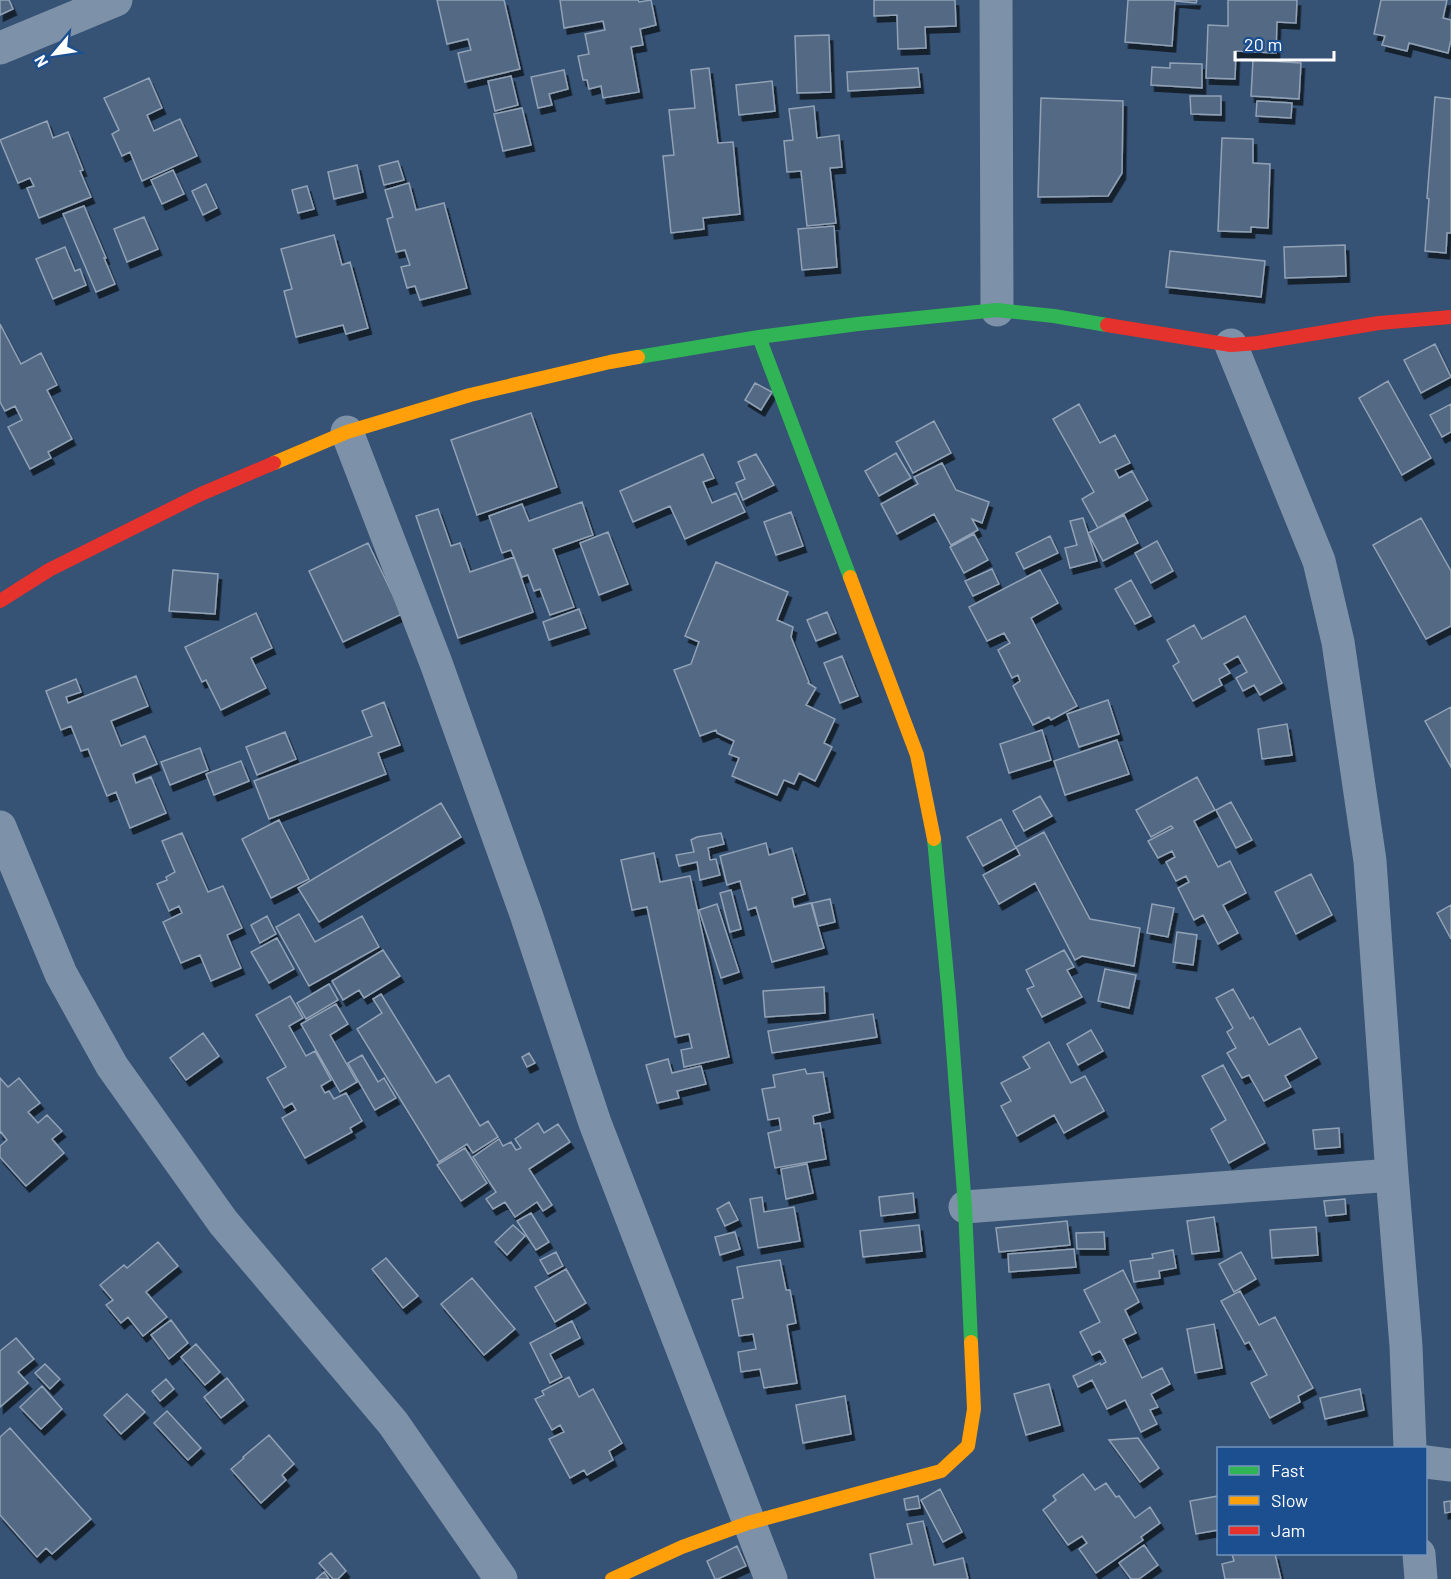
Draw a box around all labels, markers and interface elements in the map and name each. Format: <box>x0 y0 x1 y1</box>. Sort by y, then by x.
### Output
north arrow <box>24 24 84 84</box>
scale bar <box>1235 24 1334 62</box>
text: 20 m <box>1244 33 1282 55</box>
text: N <box>30 52 51 71</box>
legend <box>1217 1447 1427 1555</box>
text: Fast <box>1271 1459 1305 1481</box>
text: Slow <box>1271 1489 1308 1511</box>
text: Jam <box>1271 1519 1305 1541</box>

